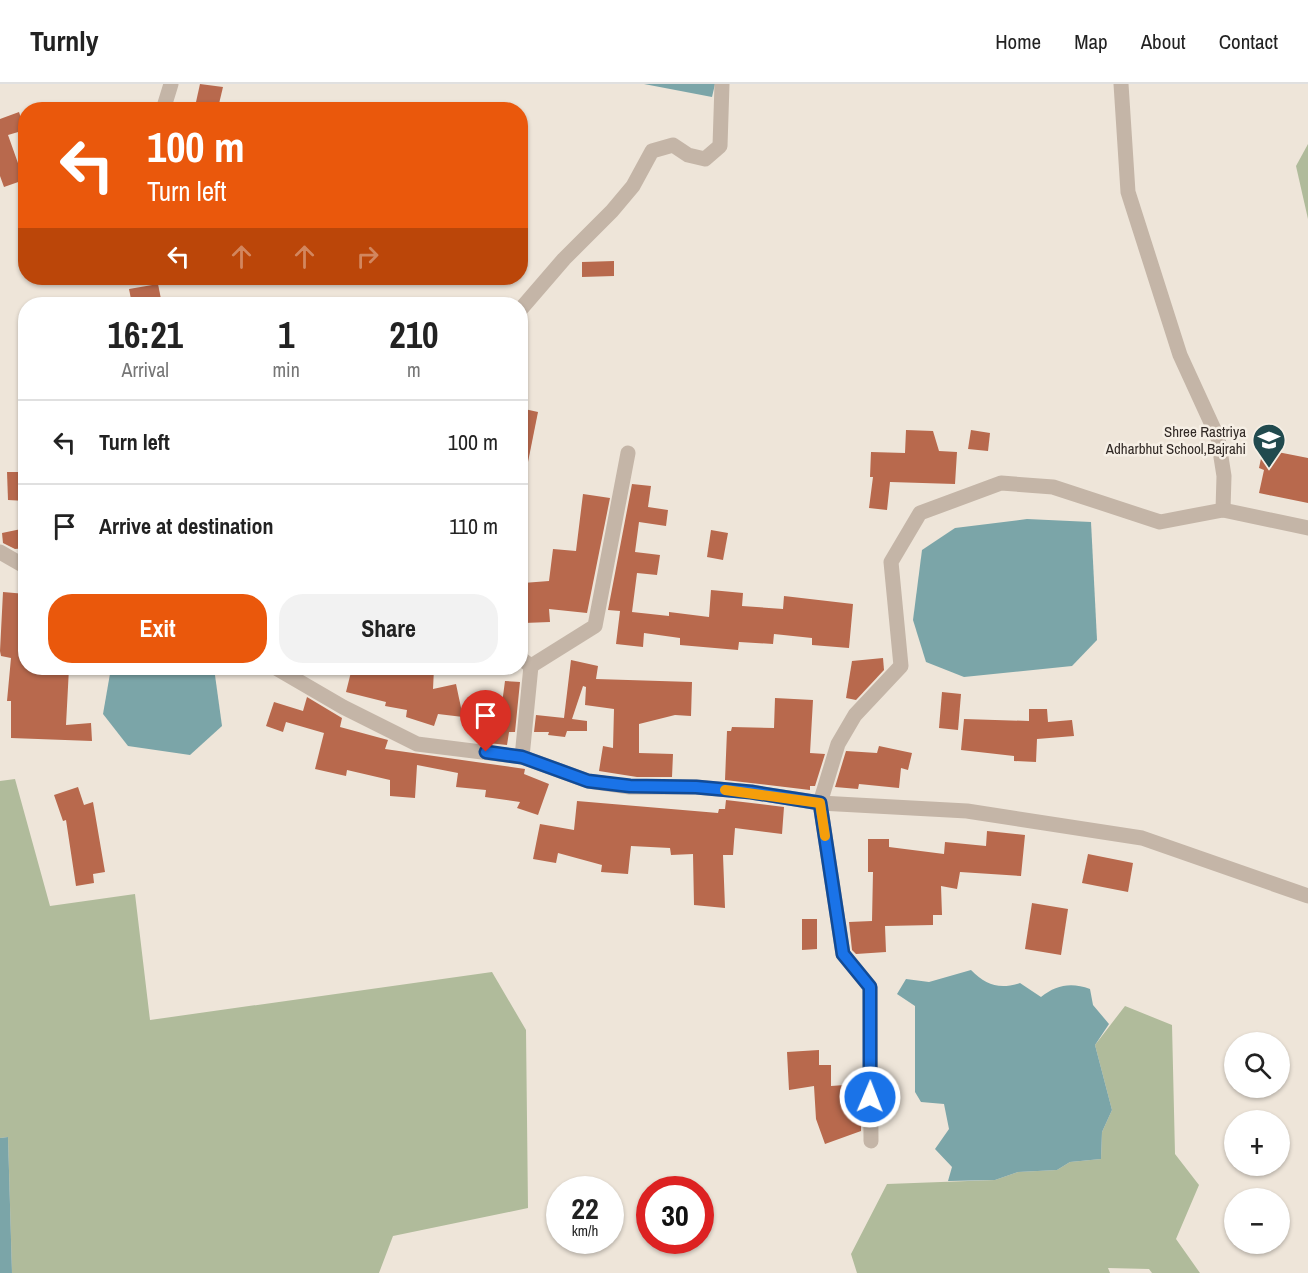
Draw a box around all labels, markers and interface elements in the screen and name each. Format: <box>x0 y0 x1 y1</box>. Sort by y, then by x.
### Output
text: Turnly <box>30 22 99 60</box>
text: Home <box>995 27 1041 56</box>
text: Map <box>1074 27 1108 56</box>
text: About <box>1141 27 1186 56</box>
text: Contact <box>1219 27 1278 56</box>
text: 100 m <box>147 119 245 175</box>
icon: left <box>48 126 126 204</box>
text: Turn left <box>147 173 226 209</box>
icon: left <box>162 240 195 273</box>
icon: ahead <box>225 240 258 273</box>
icon: ahead <box>288 240 321 273</box>
icon: right <box>351 240 384 273</box>
text: 16:21 <box>107 311 183 359</box>
text: 1 <box>278 311 294 359</box>
text: 210 <box>389 311 439 359</box>
text: Arrival <box>122 356 169 383</box>
text: min <box>272 356 300 383</box>
text: m <box>407 356 421 383</box>
place label: Shree Rastriya Adharbhut School,Bajrahi <box>1105 421 1246 459</box>
school or university icon: Shree Rastriya Adharbhut School,Bajrahi <box>1251 422 1287 469</box>
icon: left <box>48 426 81 459</box>
text: Turn left <box>99 427 170 457</box>
text: 100 m <box>448 427 498 457</box>
icon: arrive <box>48 510 81 543</box>
text: Arrive at destination <box>99 511 273 541</box>
text: 110 m <box>449 511 498 541</box>
button: Exit <box>48 594 267 663</box>
button: Share <box>279 594 498 663</box>
pin <box>460 690 511 752</box>
icon: arrive <box>469 699 502 732</box>
map controls <box>1224 1032 1290 1254</box>
button: search <box>1224 1032 1290 1098</box>
position arrow <box>838 1065 902 1129</box>
button: + <box>1224 1110 1290 1176</box>
speed limit sign: 30 <box>636 1176 714 1254</box>
text: 22 <box>571 1188 599 1228</box>
button: − <box>1224 1188 1290 1254</box>
text: km/h <box>572 1220 598 1241</box>

